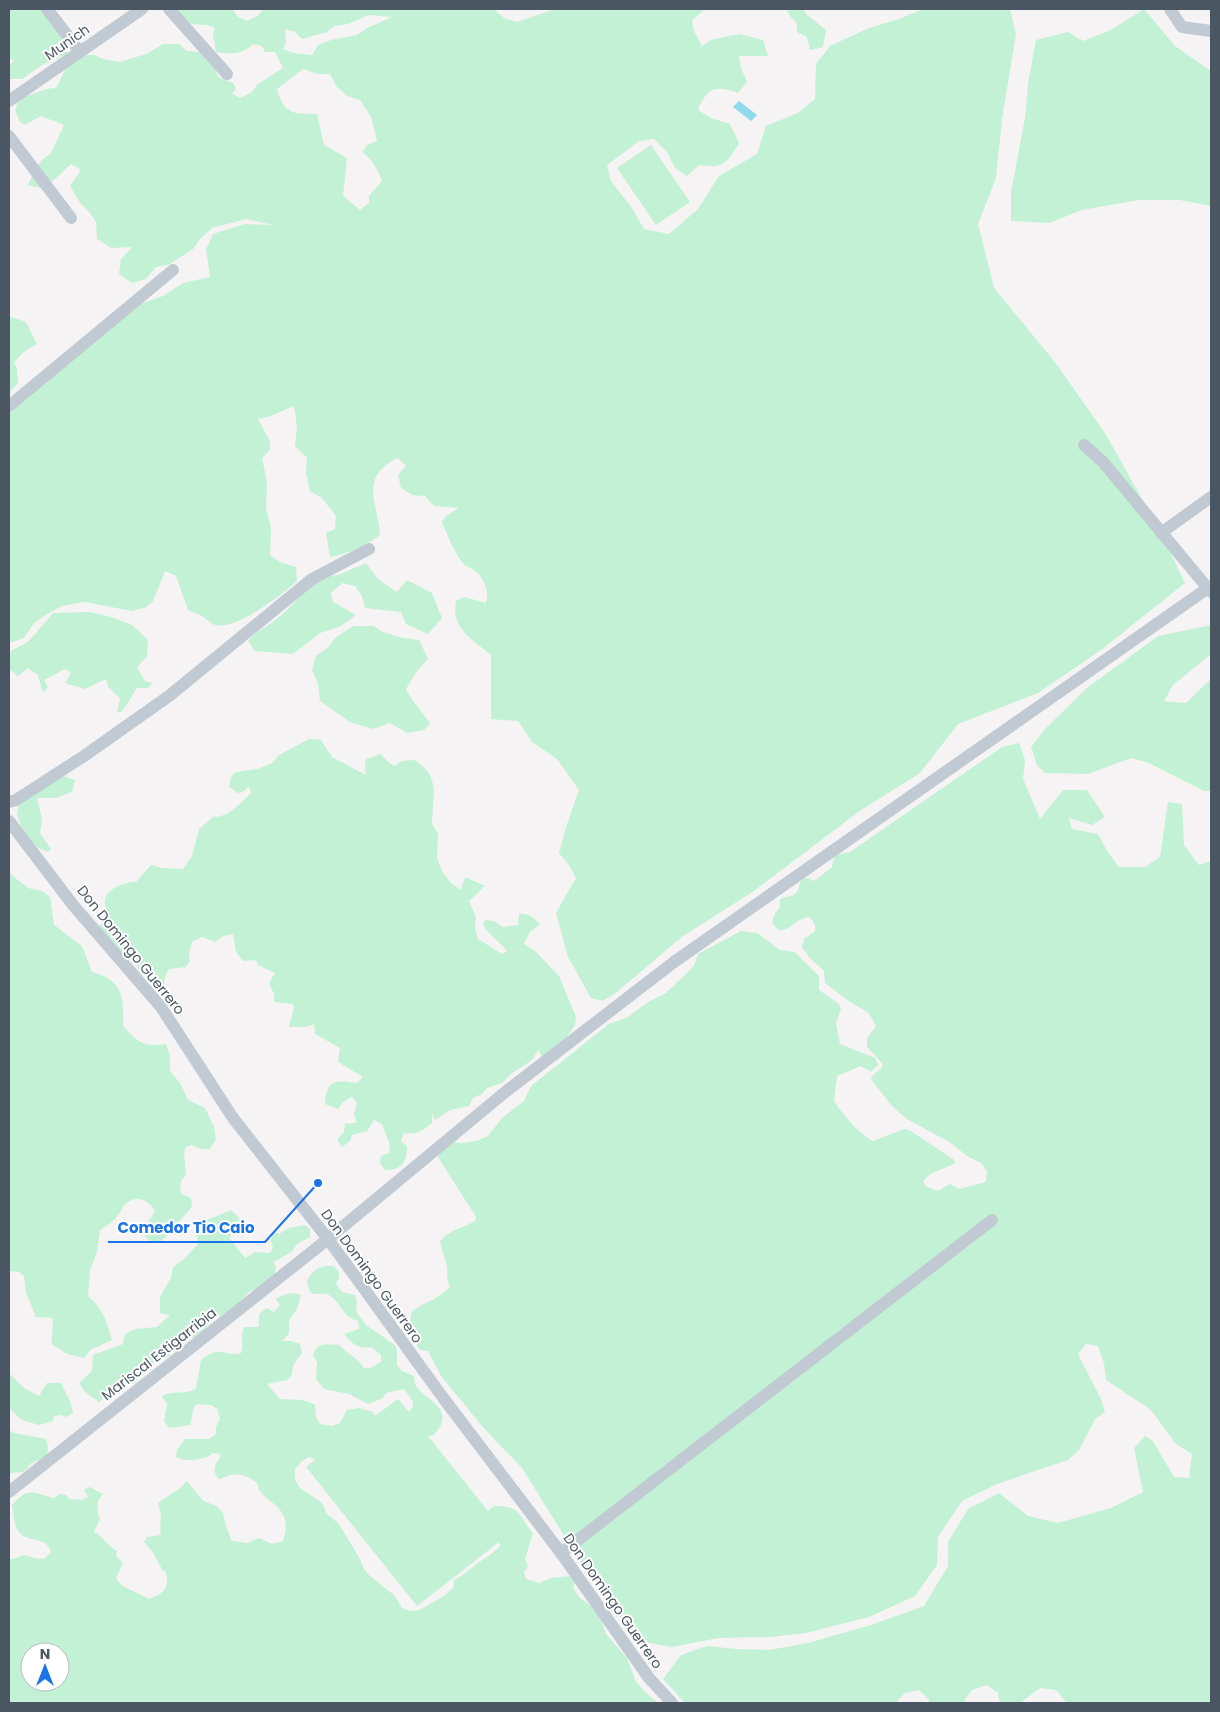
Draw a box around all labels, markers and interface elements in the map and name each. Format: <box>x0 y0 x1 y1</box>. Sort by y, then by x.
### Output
street label: Munich <box>40 19 94 65</box>
street label: Don Domingo Guerrero <box>72 881 190 1019</box>
street label: Don Domingo Guerrero <box>317 1205 427 1347</box>
callout: Comedor Tio Caio <box>108 1212 265 1242</box>
text: Comedor Tio Caio <box>117 1217 255 1238</box>
street label: Mariscal Estigarribia <box>97 1303 221 1405</box>
street label: Don Domingo Guerrero <box>559 1529 667 1673</box>
north arrow <box>20 1642 70 1692</box>
text: N <box>40 1644 50 1664</box>

